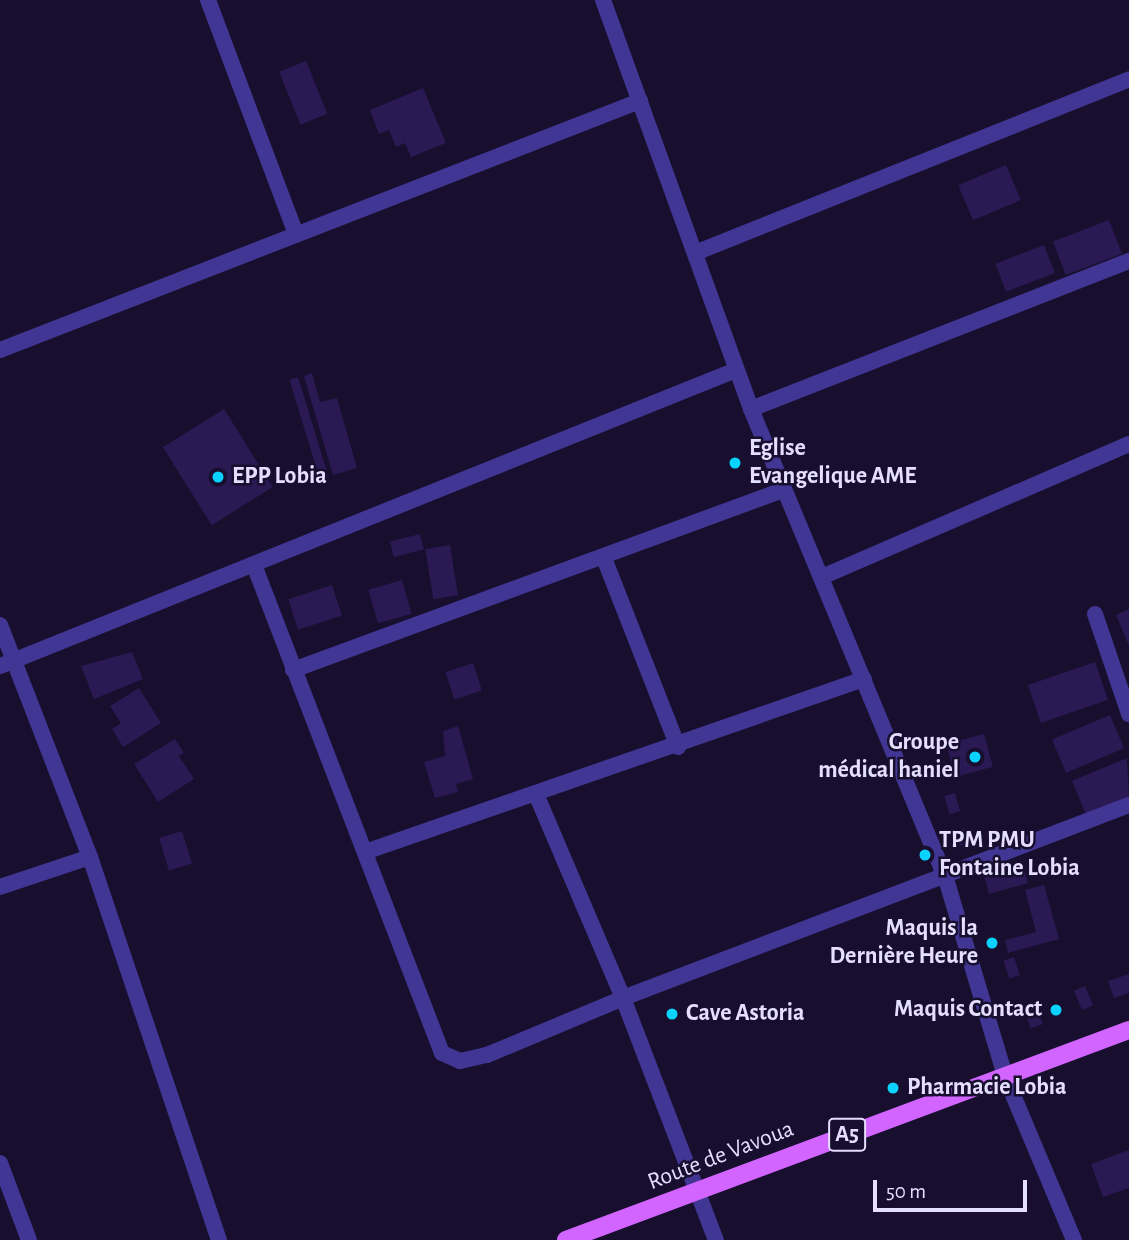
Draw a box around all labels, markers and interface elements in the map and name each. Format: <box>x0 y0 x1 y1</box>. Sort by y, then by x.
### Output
place label: Eglise Evangelique AME <box>749 435 917 491</box>
marker: Eglise Evangelique AME <box>727 455 743 471</box>
place label: EPP Lobia <box>232 463 327 491</box>
marker: EPP Lobia <box>210 469 226 485</box>
place label: Groupe médical haniel <box>818 729 959 785</box>
marker: Groupe médical haniel <box>965 747 985 767</box>
place label: TPM PMU Fontaine Lobia <box>939 827 1080 883</box>
marker: TPM PMU Fontaine Lobia <box>917 847 933 863</box>
place label: Maquis la Dernière Heure <box>829 915 978 971</box>
marker: Maquis la Dernière Heure <box>984 935 1000 951</box>
place label: Maquis Contact <box>894 996 1042 1024</box>
place label: Cave Astoria <box>686 1000 805 1028</box>
marker: Maquis Contact <box>1048 1002 1064 1018</box>
marker: Cave Astoria <box>664 1006 680 1022</box>
place label: Pharmacie Lobia <box>907 1074 1067 1102</box>
marker: Pharmacie Lobia <box>885 1080 901 1096</box>
street label: Route de Vavoua <box>644 1115 798 1197</box>
road number: A5 <box>828 1116 866 1154</box>
scale bar <box>877 1166 1031 1210</box>
text: 50 m <box>886 1181 926 1202</box>

